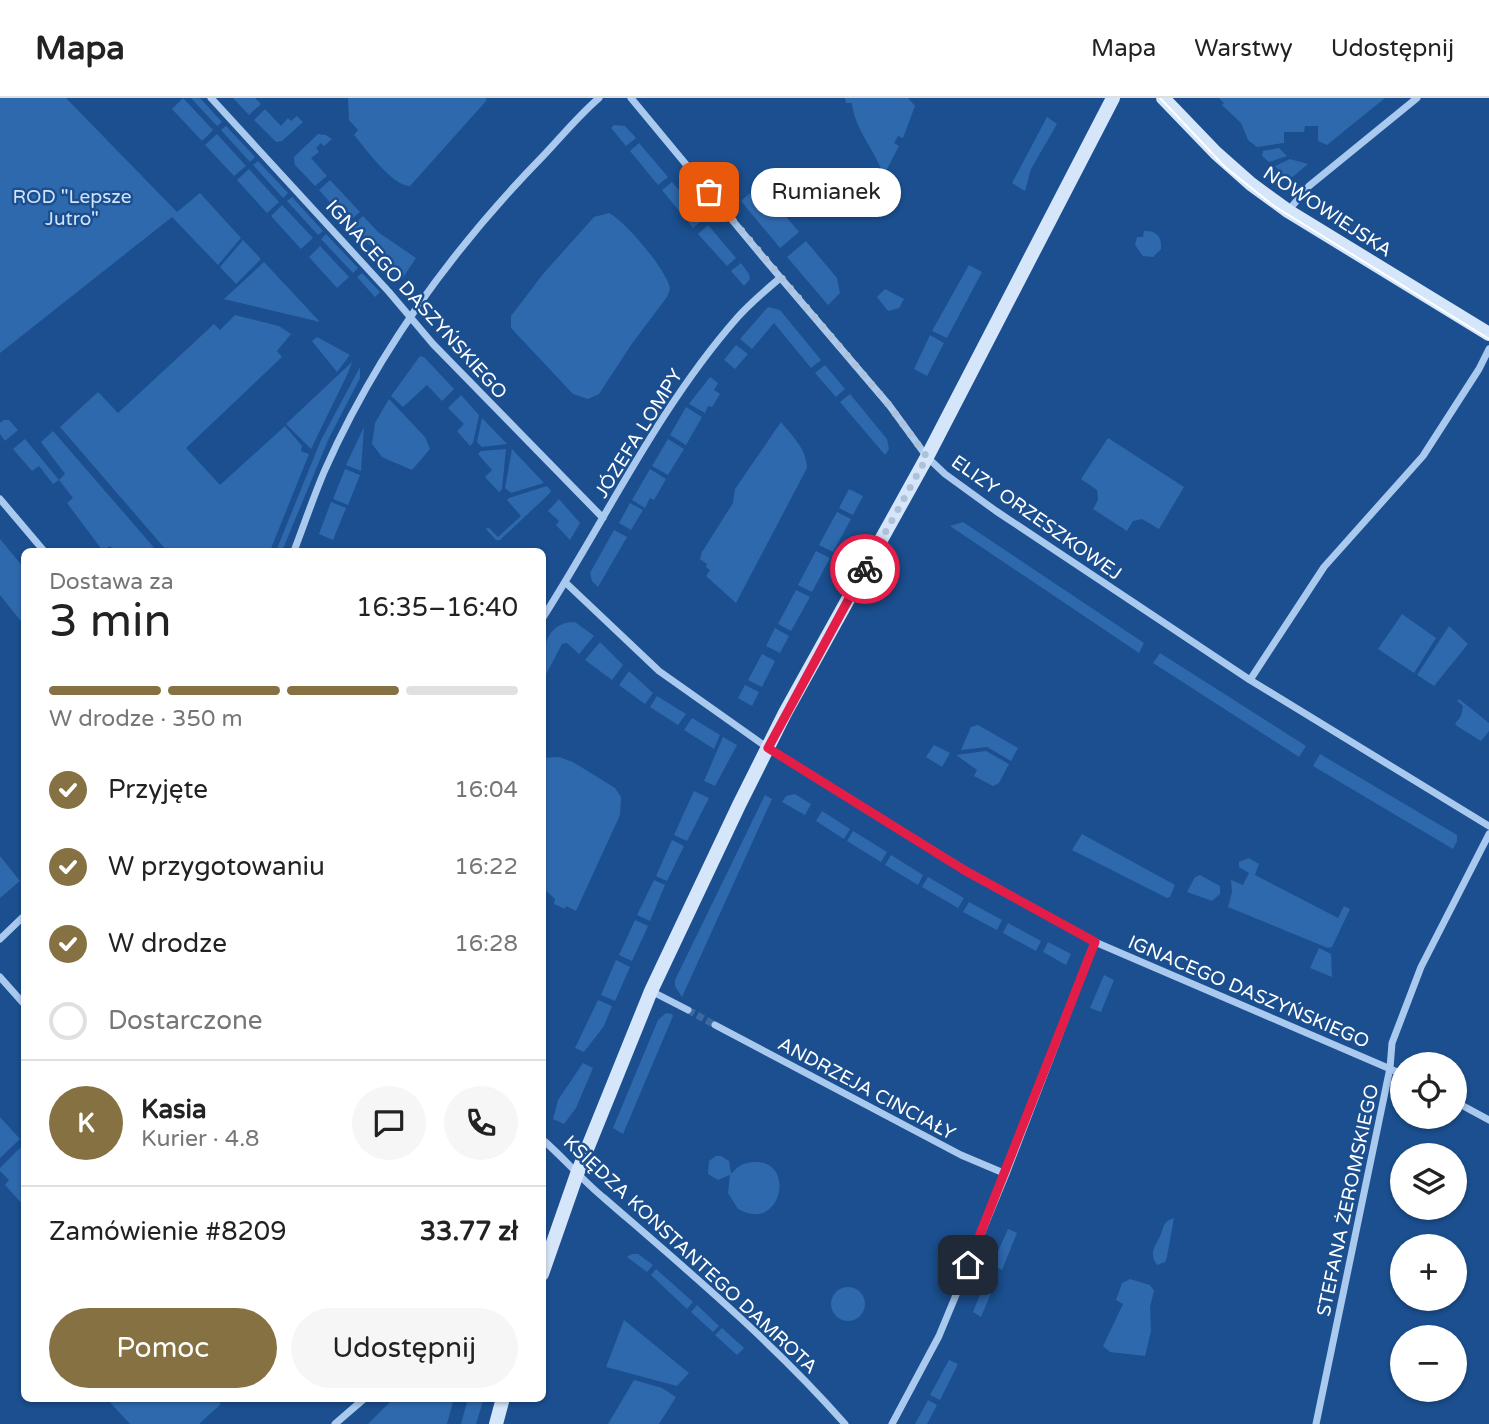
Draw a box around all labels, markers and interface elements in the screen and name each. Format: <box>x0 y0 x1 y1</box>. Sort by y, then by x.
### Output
text: Mapa <box>35 29 125 68</box>
text: Mapa <box>1091 34 1156 63</box>
text: Warstwy <box>1194 34 1293 63</box>
text: Udostępnij <box>1331 34 1454 63</box>
pin <box>679 162 739 222</box>
street label: NOWOWIEJSKA <box>1259 162 1396 262</box>
callout: Rumianek <box>751 168 902 217</box>
icon: bag <box>690 173 728 211</box>
text: Rumianek <box>771 178 881 206</box>
park label: ROD "Lepsze Jutro" <box>13 186 132 230</box>
street label: IGNACEGO DASZYŃSKIEGO <box>321 195 512 404</box>
street label: JÓZEFA LOMPY <box>590 365 687 502</box>
street label: ELIZY ORZESZKOWEJ <box>947 451 1126 585</box>
courier <box>830 534 900 604</box>
icon: bike <box>846 550 884 588</box>
text: Dostawa za <box>49 568 174 596</box>
text: 16:35–16:40 <box>356 592 518 623</box>
text: 3 min <box>49 594 172 649</box>
text: W drodze · 350 m <box>49 705 243 733</box>
icon: check <box>49 771 87 809</box>
text: Przyjęte <box>108 774 208 805</box>
text: 16:04 <box>454 776 518 804</box>
icon: check <box>49 848 87 886</box>
text: W przygotowaniu <box>108 851 325 882</box>
text: 16:22 <box>454 853 518 881</box>
icon: check <box>49 925 87 963</box>
text: W drodze <box>108 928 227 959</box>
text: 16:28 <box>454 930 518 958</box>
street label: IGNACEGO DASZYŃSKIEGO <box>1125 930 1373 1053</box>
text: Dostarczone <box>108 1005 263 1036</box>
street label: ANDRZEJA CINCIAŁY <box>774 1033 959 1145</box>
map controls <box>1390 1052 1467 1402</box>
button: locate <box>1390 1052 1467 1129</box>
street label: STEFANA ŻEROMSKIEGO <box>1313 1082 1383 1318</box>
button: chat <box>352 1086 426 1160</box>
button: phone <box>444 1086 518 1160</box>
text: Kasia <box>141 1094 207 1125</box>
text: K <box>77 1108 95 1139</box>
text: Kurier · 4.8 <box>141 1125 259 1153</box>
street label: KSIĘDZA KONSTANTEGO DAMROTA <box>559 1131 822 1378</box>
button: layers <box>1390 1143 1467 1220</box>
text: Zamówienie #8209 <box>49 1216 286 1247</box>
text: 33.77 zł <box>420 1216 518 1247</box>
button: + <box>1390 1234 1467 1311</box>
pin <box>938 1235 998 1295</box>
icon: home <box>949 1246 987 1284</box>
button: Pomoc <box>49 1308 277 1388</box>
button: Udostępnij <box>291 1308 518 1388</box>
button: − <box>1390 1325 1467 1402</box>

